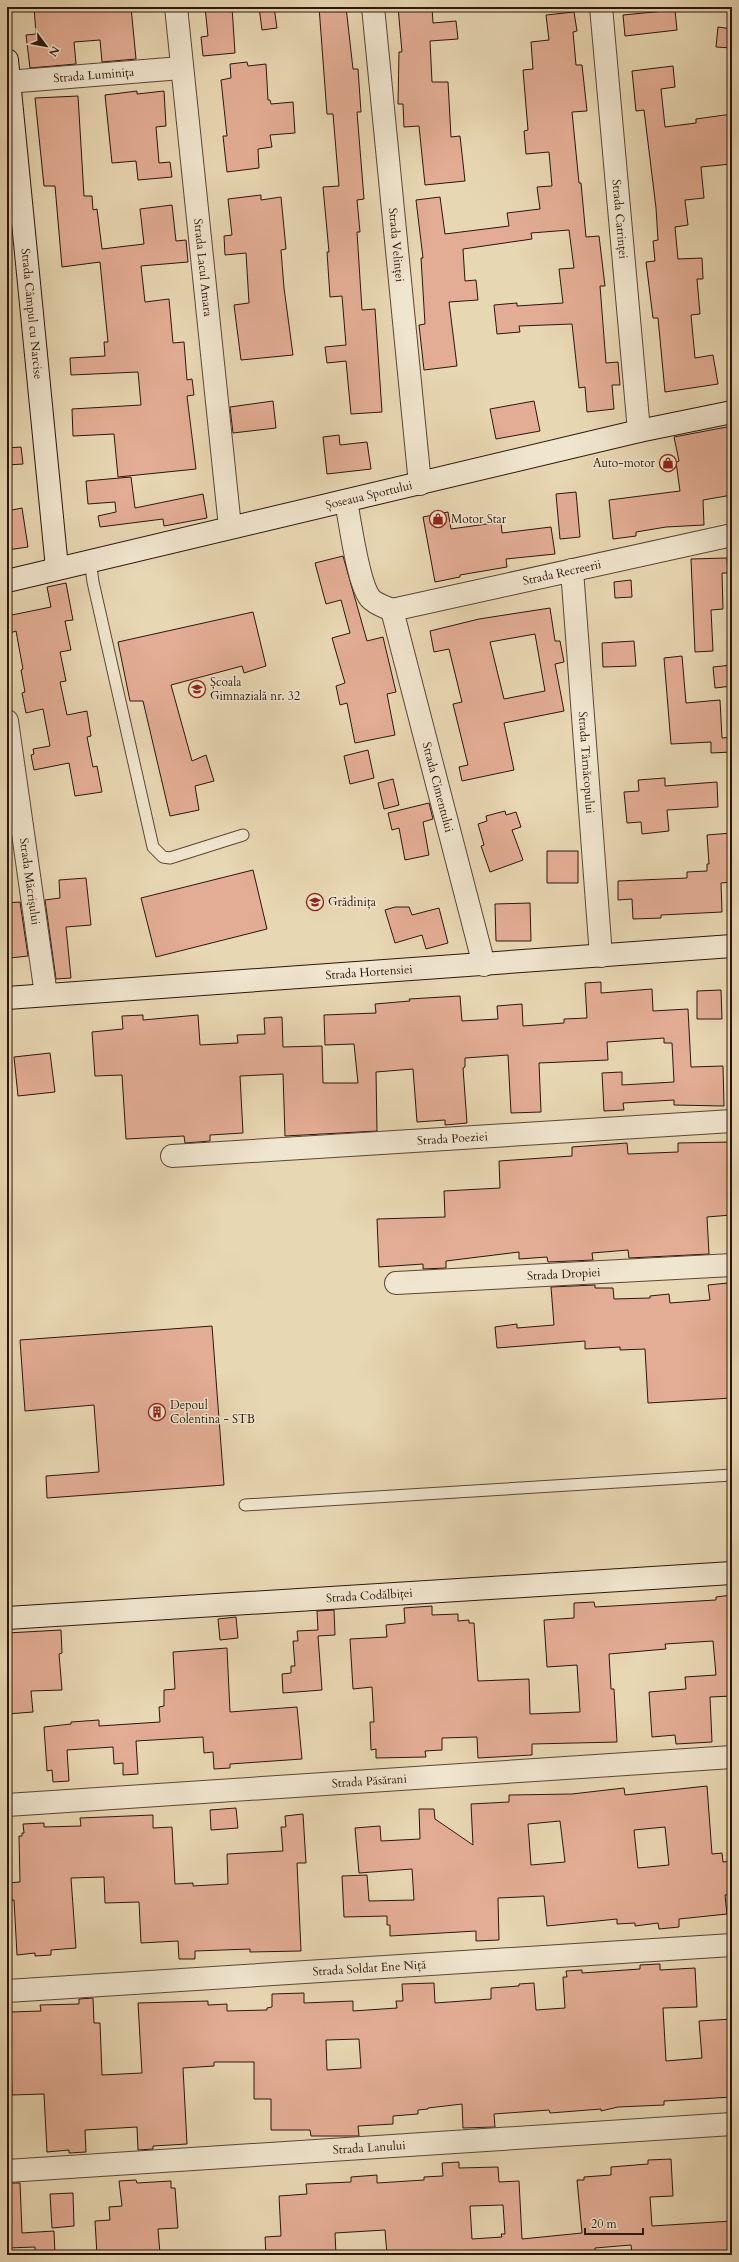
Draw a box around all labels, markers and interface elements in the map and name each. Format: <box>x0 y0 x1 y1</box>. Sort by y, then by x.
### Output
north arrow <box>26 26 66 66</box>
text: N <box>45 43 63 59</box>
street label: Strada Luminița <box>53 64 135 86</box>
street label: Strada Catrinței <box>608 179 632 260</box>
street label: Strada Velinței <box>385 207 408 283</box>
street label: Strada Lacul Amara <box>190 218 216 318</box>
street label: Strada Câmpul cu Narcise <box>18 248 46 380</box>
shop icon: Auto-motor <box>658 453 678 473</box>
place label: Auto-motor <box>593 455 656 471</box>
street label: Șoseaua Sportului <box>324 477 415 513</box>
shop icon: Motor Star <box>428 509 448 529</box>
place label: Motor Star <box>451 511 507 527</box>
street label: Strada Recreerii <box>521 556 603 589</box>
place label: Școala Gimnazială nr. 32 <box>210 674 300 704</box>
school or university icon: Școala Gimnazială nr. 32 <box>187 679 207 699</box>
street label: Strada Târnăcopului <box>575 711 598 815</box>
street label: Strada Cimentului <box>419 740 457 835</box>
street label: Strada Măcrișului <box>16 837 44 926</box>
school or university icon: Grădinița <box>305 892 325 912</box>
place label: Grădinița <box>328 894 377 910</box>
street label: Strada Hortensiei <box>325 961 414 983</box>
street label: Strada Poeziei <box>417 1128 489 1149</box>
street label: Strada Dropiei <box>527 1264 601 1284</box>
place label: Depoul Colentina - STB <box>170 1397 255 1427</box>
building icon: Depoul Colentina - STB <box>147 1402 167 1422</box>
street label: Strada Codălbiței <box>325 1585 414 1606</box>
street label: Strada Păsărani <box>331 1771 408 1791</box>
street label: Strada Soldat Ene Niță <box>312 1956 427 1980</box>
street label: Strada Lanului <box>332 2137 407 2158</box>
scale bar <box>585 2210 643 2236</box>
text: 20 m <box>591 2216 618 2232</box>

